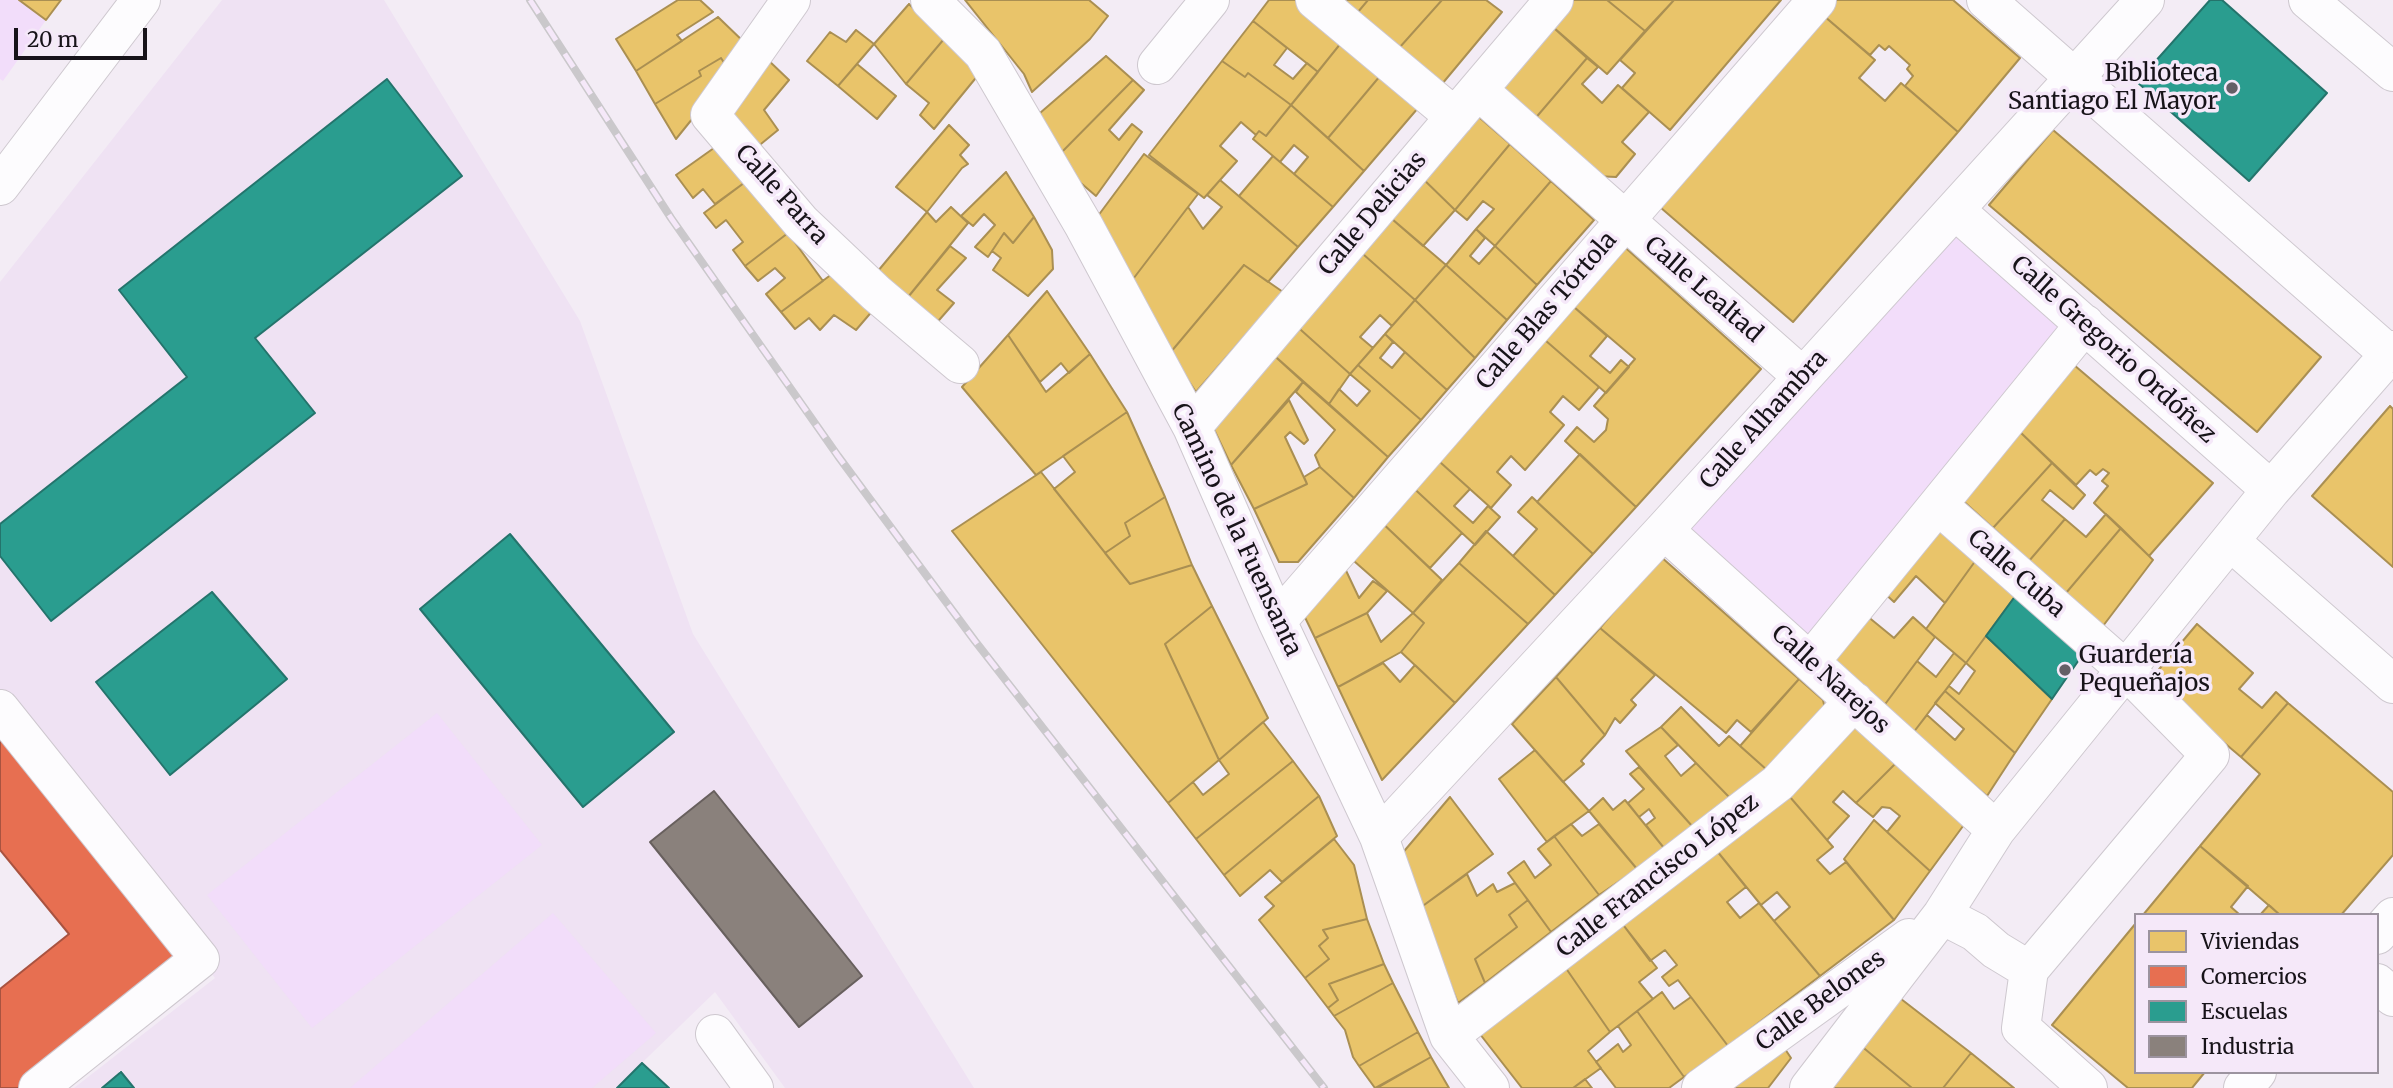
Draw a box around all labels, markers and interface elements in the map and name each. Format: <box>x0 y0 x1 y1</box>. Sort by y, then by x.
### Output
scale bar <box>18 14 150 58</box>
text: 20 m <box>27 26 78 53</box>
place label: Biblioteca Santiago El Mayor <box>2008 60 2218 116</box>
marker: Biblioteca Santiago El Mayor <box>2224 80 2240 96</box>
street label: Calle Parra <box>729 139 833 251</box>
street label: Calle Delicias <box>1313 146 1433 282</box>
street label: Calle Blas Tórtola <box>1471 226 1623 396</box>
street label: Calle Lealtad <box>1638 231 1768 349</box>
street label: Calle Gregorio Ordóñez <box>2005 250 2221 450</box>
street label: Calle Alhambra <box>1694 345 1834 495</box>
street label: Camino de la Fuensanta <box>1165 399 1307 661</box>
street label: Calle Cuba <box>1961 524 2071 624</box>
street label: Calle Narejos <box>1765 620 1895 740</box>
place label: Guardería Pequeñajos <box>2079 642 2210 698</box>
marker: Guardería Pequeñajos <box>2057 662 2073 678</box>
street label: Calle Francisco López <box>1551 788 1765 964</box>
legend <box>2134 913 2379 1074</box>
text: Viviendas <box>2201 928 2299 955</box>
street label: Calle Belones <box>1751 944 1891 1058</box>
text: Comercios <box>2201 963 2307 990</box>
text: Escuelas <box>2201 998 2288 1025</box>
text: Industria <box>2201 1033 2294 1060</box>

